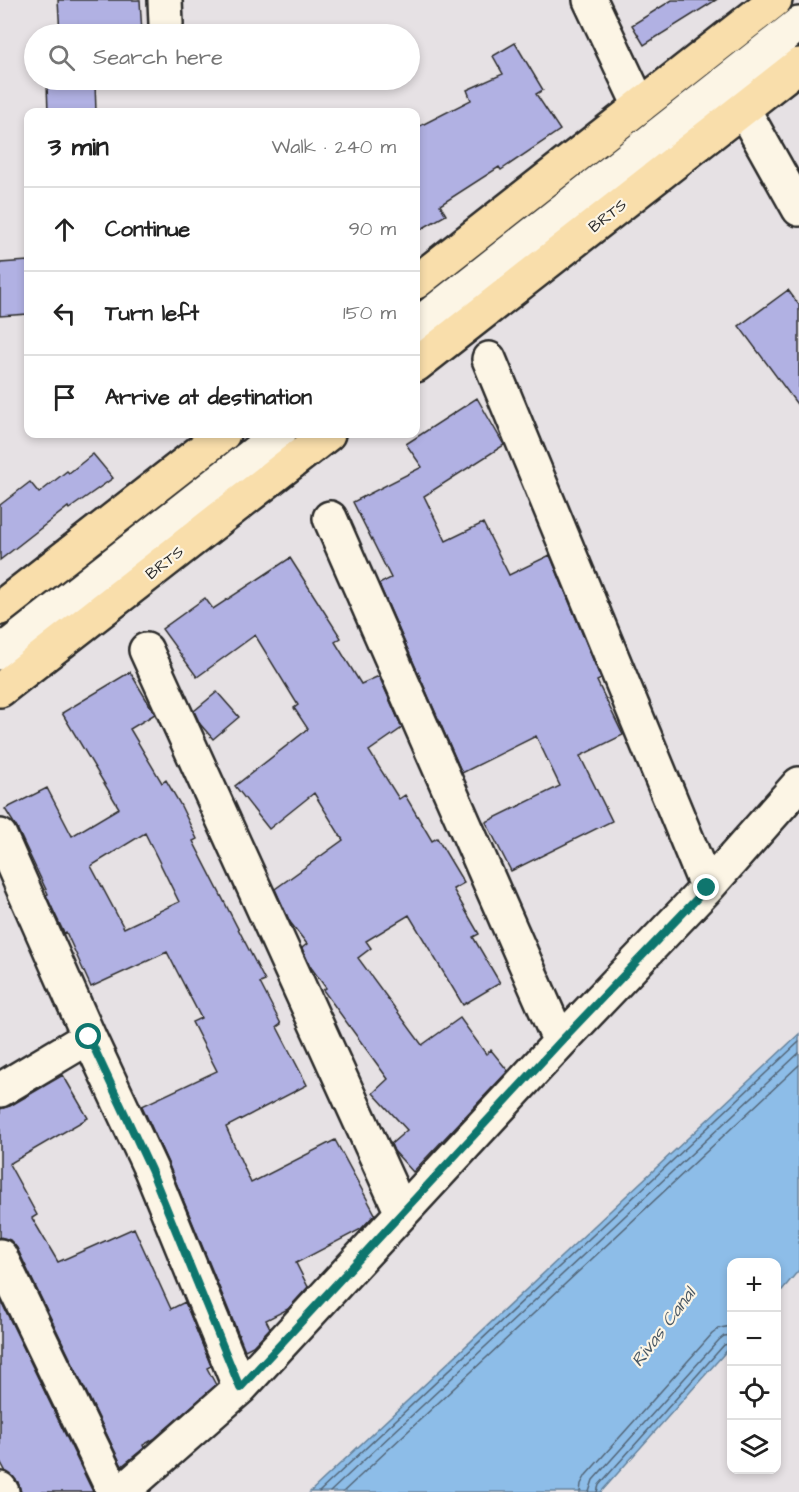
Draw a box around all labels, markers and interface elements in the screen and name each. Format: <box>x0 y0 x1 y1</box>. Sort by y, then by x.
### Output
search box <box>24 24 420 90</box>
icon: search <box>45 41 78 74</box>
text: Search here <box>93 42 223 73</box>
text: 3 min <box>48 129 109 165</box>
text: Walk · 240 m <box>272 133 396 161</box>
street label: BRTS <box>584 194 631 238</box>
icon: ahead <box>48 213 81 246</box>
text: Continue <box>105 214 190 245</box>
text: 90 m <box>348 215 396 243</box>
icon: left <box>48 297 81 330</box>
text: Turn left <box>105 298 199 329</box>
text: 150 m <box>343 299 396 327</box>
icon: arrive <box>48 381 81 414</box>
text: Arrive at destination <box>105 382 312 413</box>
street label: BRTS <box>141 541 188 585</box>
route end <box>693 874 719 900</box>
route start <box>75 1023 101 1049</box>
map controls <box>727 1258 781 1474</box>
button: + <box>727 1258 781 1312</box>
water label: Rivas Canal <box>625 1281 703 1372</box>
button: − <box>727 1312 781 1366</box>
button: locate <box>727 1366 781 1420</box>
button: layers <box>727 1420 781 1474</box>

